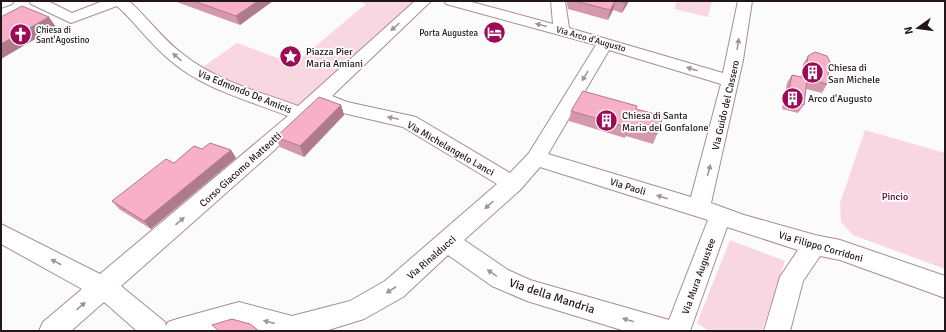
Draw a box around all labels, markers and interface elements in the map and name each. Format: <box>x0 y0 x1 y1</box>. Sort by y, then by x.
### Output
north arrow <box>898 8 938 48</box>
hotel icon: Porta Augustea <box>481 20 507 46</box>
church icon: Chiesa di Sant'Agostino <box>8 22 34 48</box>
one-way arrow <box>390 22 400 32</box>
one-way arrow <box>534 22 546 28</box>
street label: Via Arco d'Augusto <box>555 24 627 55</box>
place label: Chiesa di Sant'Agostino <box>36 25 90 46</box>
text: N <box>902 25 916 36</box>
place label: Porta Augustea <box>419 28 478 39</box>
one-way arrow <box>735 38 741 50</box>
place icon: Piazza Pier Maria Amiani <box>278 44 304 70</box>
place label: Piazza Pier Maria Amiani <box>306 46 363 70</box>
one-way arrow <box>171 53 182 62</box>
street label: Via Guido del Cassero <box>710 59 742 151</box>
building icon: Chiesa di San Michele <box>800 60 826 86</box>
place label: Chiesa di San Michele <box>828 62 880 86</box>
one-way arrow <box>686 66 698 72</box>
street label: Via Edmondo De Amicis <box>196 68 294 117</box>
one-way arrow <box>581 70 588 82</box>
building icon: Arco d'Augusto <box>779 85 805 111</box>
place label: Arco d'Augusto <box>808 93 872 105</box>
building icon: Chiesa di Santa Maria del Gonfalone <box>593 108 619 134</box>
place label: Chiesa di Santa Maria del Gonfalone <box>622 110 708 134</box>
one-way arrow <box>387 115 399 121</box>
street label: Via Michelangelo Lanci <box>405 119 496 179</box>
street label: Corso Giacomo Matteotti <box>197 130 284 210</box>
one-way arrow <box>706 164 712 176</box>
street label: Via Paoli <box>608 176 647 198</box>
park label: Pincio <box>882 191 908 203</box>
one-way arrow <box>655 194 667 200</box>
one-way arrow <box>484 201 494 210</box>
one-way arrow <box>175 217 186 226</box>
street label: Via Filippo Corridoni <box>777 229 864 265</box>
street label: Via Rinalducci <box>405 233 459 282</box>
street label: Via Mura Augustee <box>680 237 718 316</box>
one-way arrow <box>50 259 62 266</box>
one-way arrow <box>487 269 497 277</box>
street label: Via della Mandria <box>507 276 597 317</box>
one-way arrow <box>385 287 396 294</box>
one-way arrow <box>76 301 87 310</box>
one-way arrow <box>622 317 634 323</box>
one-way arrow <box>263 319 275 325</box>

